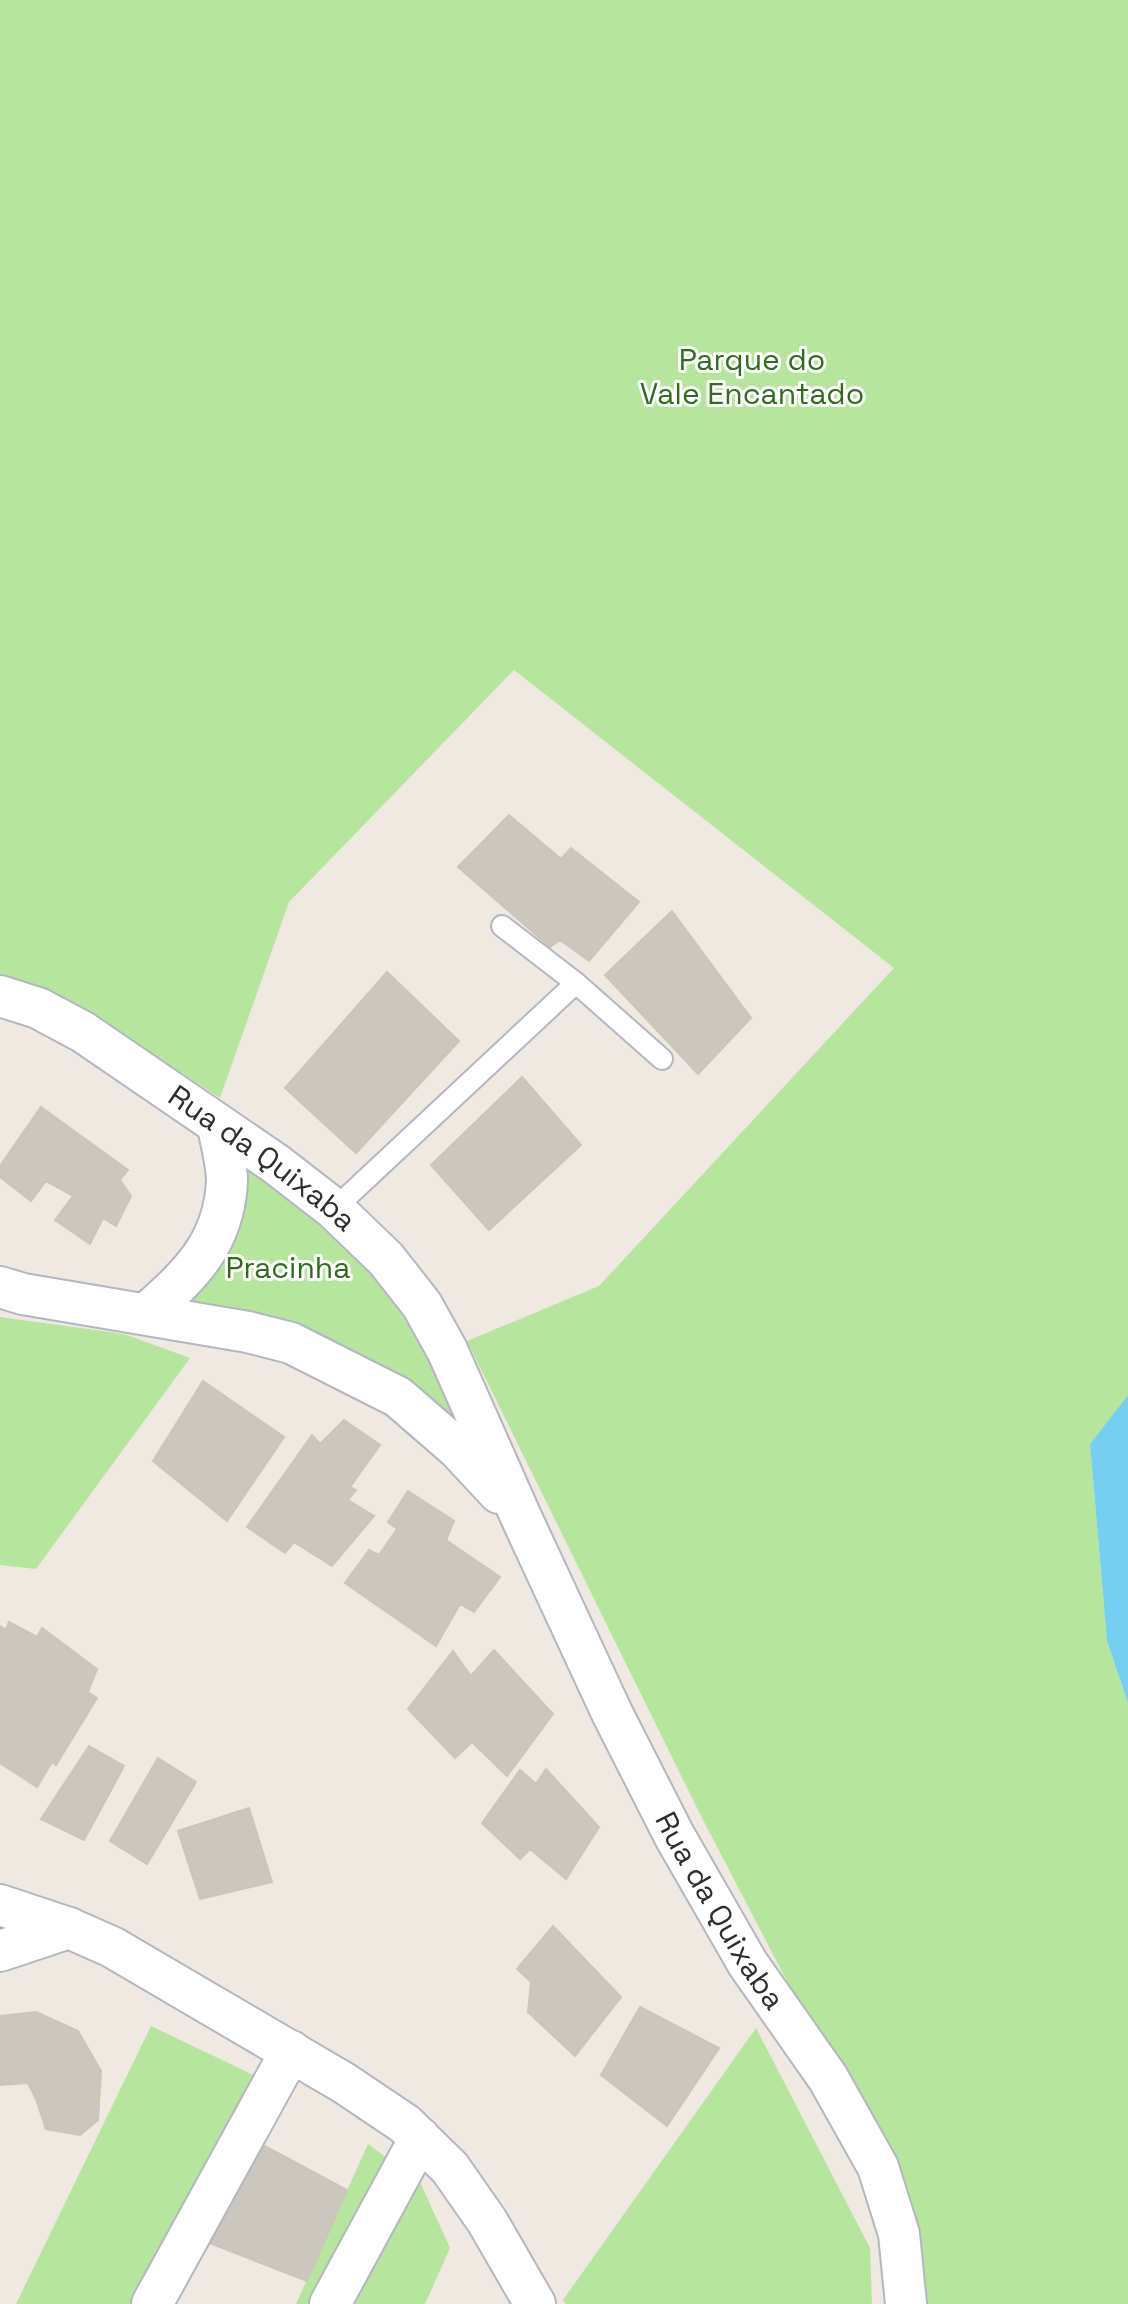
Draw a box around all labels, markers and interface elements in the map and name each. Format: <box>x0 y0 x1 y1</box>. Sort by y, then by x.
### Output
park label: Parque do Vale Encantado <box>640 340 864 413</box>
street label: Rua da Quixaba <box>161 1076 365 1239</box>
park label: Pracinha <box>226 1248 351 1287</box>
street label: Rua da Quixaba <box>646 1805 794 2017</box>

